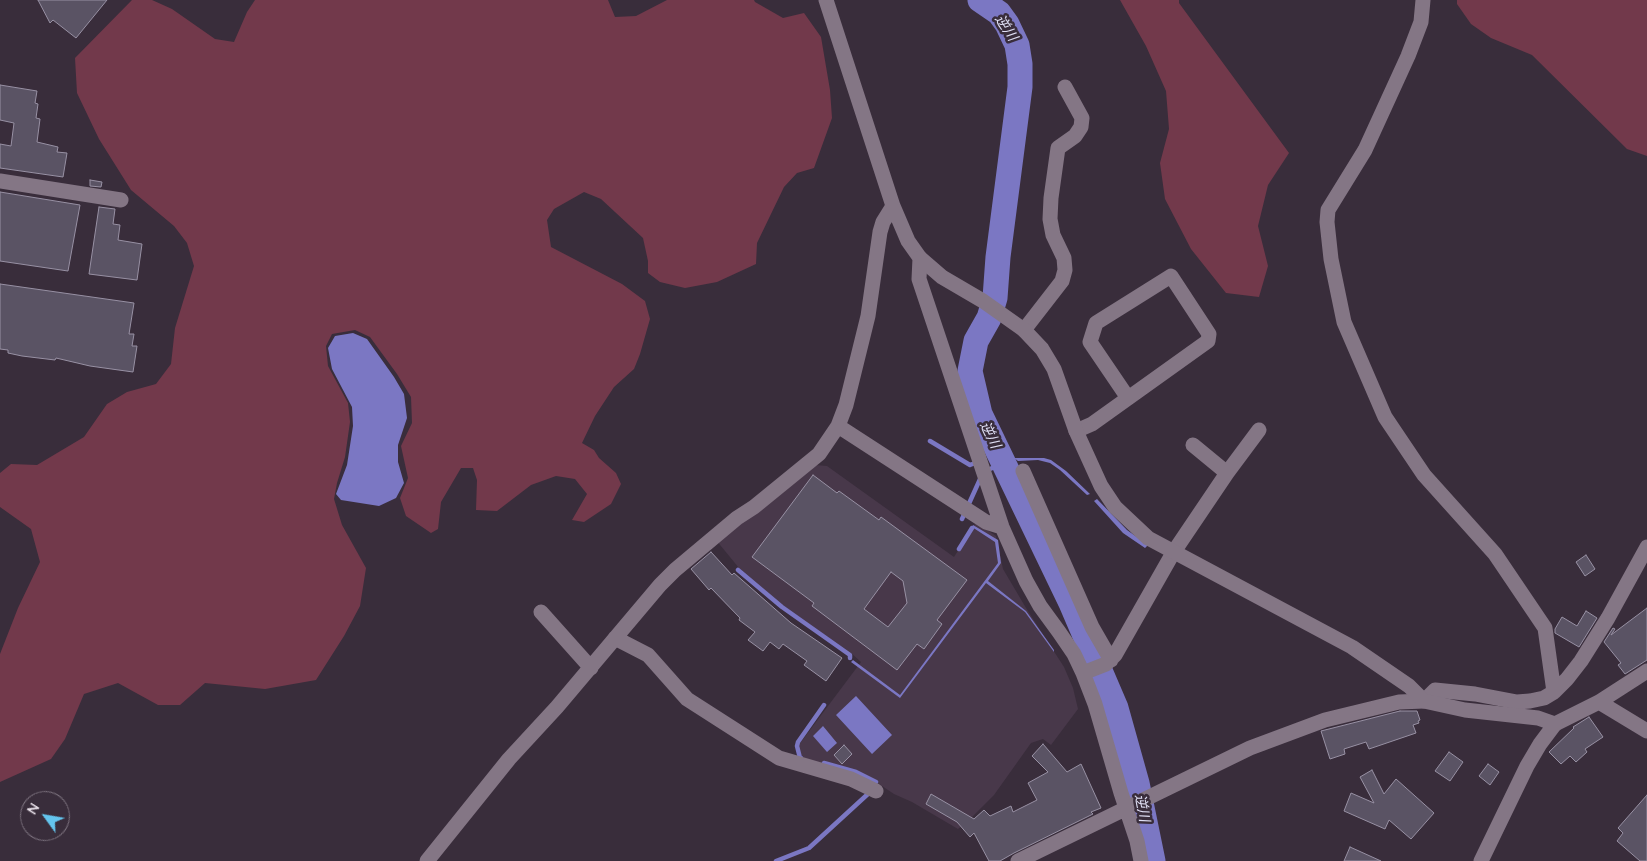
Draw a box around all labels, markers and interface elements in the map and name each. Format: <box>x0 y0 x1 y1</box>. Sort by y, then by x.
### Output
water label: 逆川 <box>991 12 1021 44</box>
water label: 逆川 <box>976 419 1004 451</box>
north arrow <box>20 791 70 841</box>
water label: 逆川 <box>1131 793 1153 823</box>
text: N <box>23 799 43 818</box>

